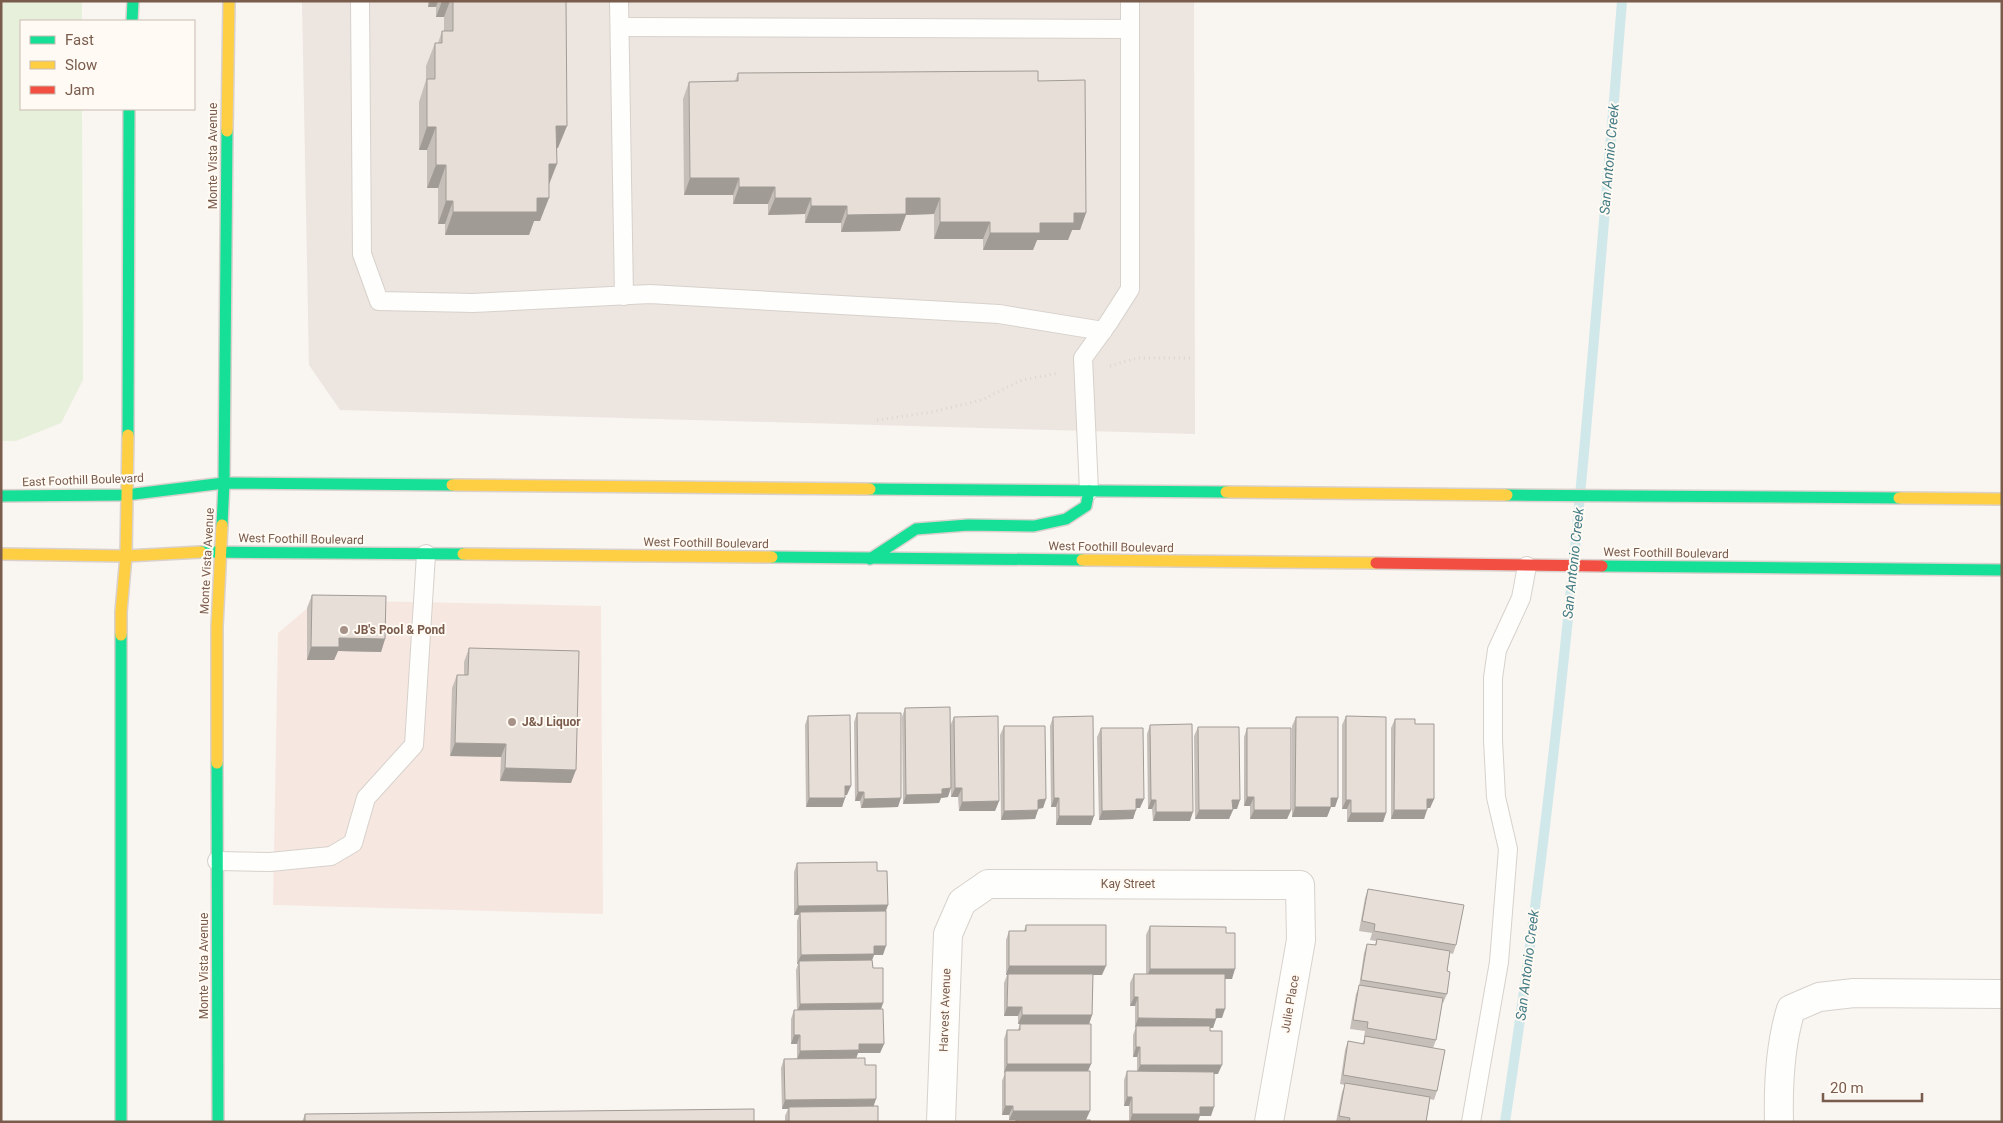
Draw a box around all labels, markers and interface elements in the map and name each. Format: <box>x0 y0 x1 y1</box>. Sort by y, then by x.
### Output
legend <box>20 20 195 110</box>
text: Fast <box>65 31 94 49</box>
text: Slow <box>65 56 97 74</box>
text: Jam <box>65 81 95 99</box>
water label: San Antonio Creek <box>1596 102 1622 215</box>
street label: Monte Vista Avenue <box>206 103 220 209</box>
street label: East Foothill Boulevard <box>22 471 144 489</box>
water label: San Antonio Creek <box>1559 506 1587 619</box>
street label: Monte Vista Avenue <box>197 507 217 615</box>
street label: West Foothill Boulevard <box>238 531 364 547</box>
street label: West Foothill Boulevard <box>643 535 769 551</box>
street label: West Foothill Boulevard <box>1048 539 1174 555</box>
street label: West Foothill Boulevard <box>1603 545 1729 561</box>
place label: JB's Pool & Pond <box>354 623 445 637</box>
marker: JB's Pool & Pond <box>338 624 350 636</box>
place label: J&J Liquor <box>522 715 581 729</box>
marker: J&J Liquor <box>506 716 518 728</box>
street label: Kay Street <box>1101 877 1155 891</box>
water label: San Antonio Creek <box>1512 908 1542 1021</box>
street label: Monte Vista Avenue <box>197 913 211 1019</box>
street label: Harvest Avenue <box>937 968 953 1052</box>
street label: Julie Place <box>1278 974 1302 1034</box>
scale bar <box>1823 1070 1922 1102</box>
text: 20 m <box>1830 1079 1864 1097</box>

